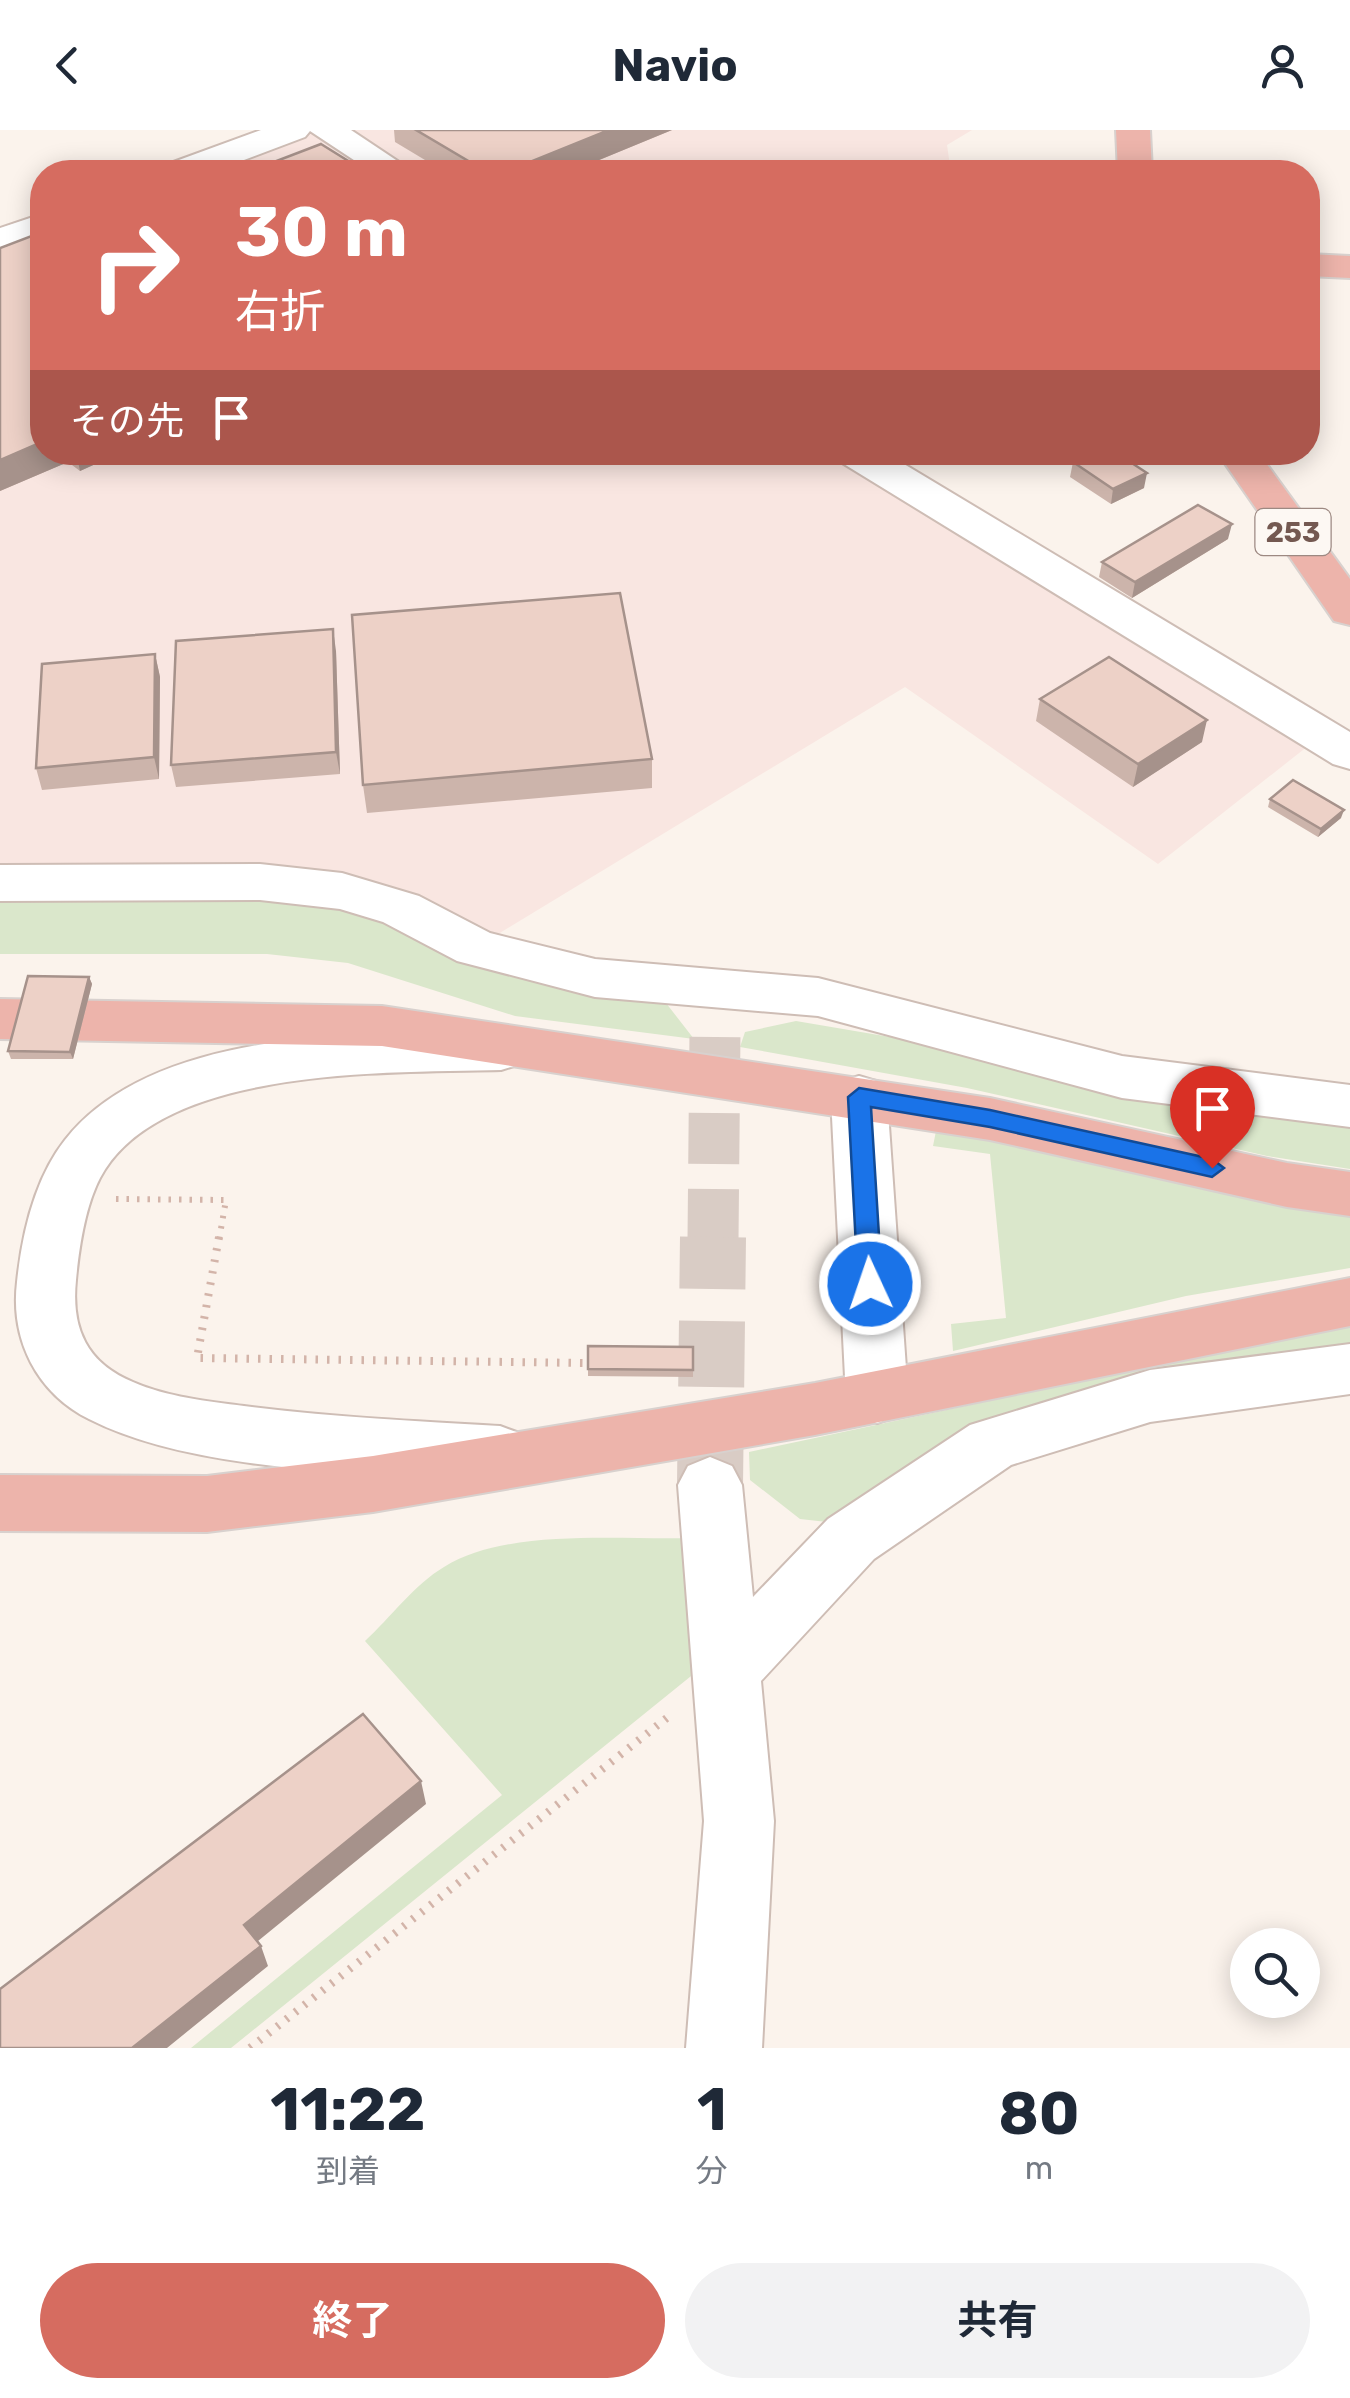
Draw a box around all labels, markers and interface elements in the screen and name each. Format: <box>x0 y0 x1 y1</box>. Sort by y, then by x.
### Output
icon: back <box>40 38 95 93</box>
icon: person <box>1255 38 1310 93</box>
text: Navio <box>612 39 738 92</box>
text: 30 m <box>235 191 408 274</box>
icon: right <box>70 200 200 330</box>
text: 右折 <box>235 285 325 338</box>
icon: arrive <box>204 390 259 445</box>
text: その先 <box>70 398 184 444</box>
road number: 253 <box>1256 509 1330 555</box>
pin <box>1170 1066 1255 1169</box>
icon: arrive <box>1185 1081 1240 1136</box>
position arrow <box>818 1232 922 1336</box>
map controls <box>1230 1928 1320 2018</box>
button: search <box>1230 1928 1320 2018</box>
text: 11:22 <box>270 2074 426 2145</box>
text: 1 <box>697 2074 727 2145</box>
text: 80 <box>998 2078 1080 2149</box>
text: m <box>1025 2149 1053 2187</box>
text: 到着 <box>316 2152 380 2190</box>
text: 分 <box>696 2152 728 2190</box>
button: 終了 <box>40 2263 665 2378</box>
button: 共有 <box>685 2263 1310 2378</box>

